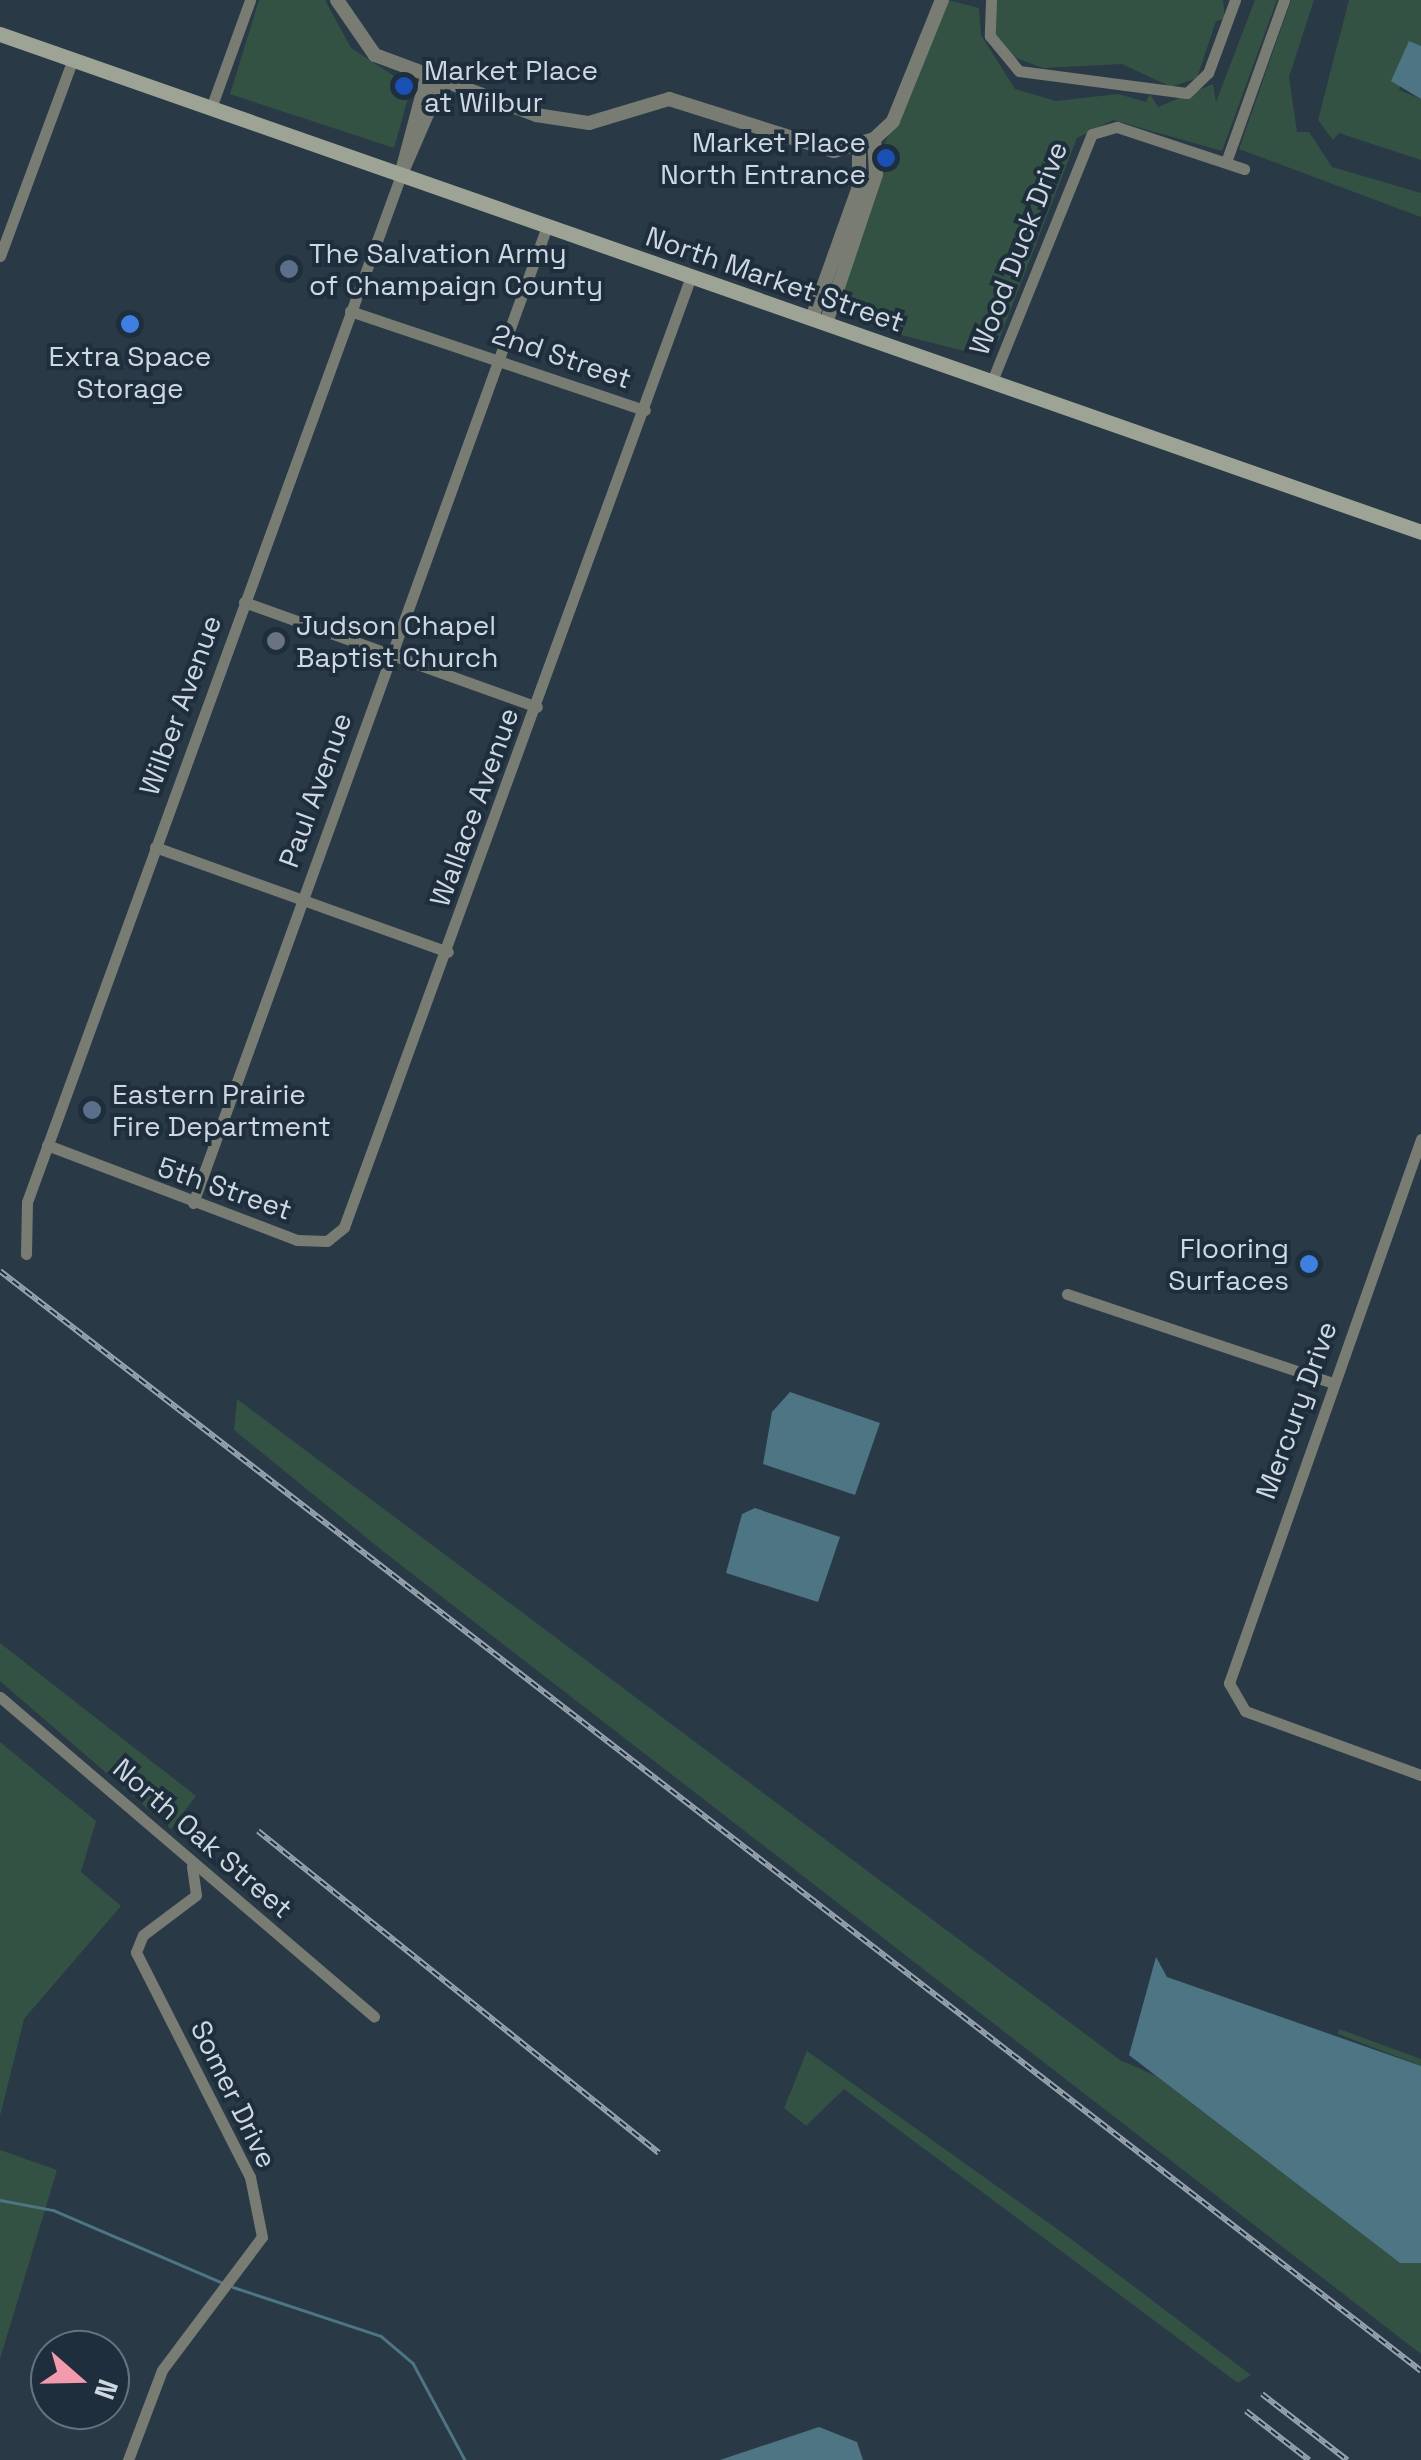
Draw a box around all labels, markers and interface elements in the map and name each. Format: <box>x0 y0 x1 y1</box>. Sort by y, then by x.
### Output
place label: Market Place at Wilbur <box>424 53 598 119</box>
marker: Market Place at Wilbur <box>393 75 415 97</box>
place label: Market Place North Entrance <box>660 125 866 191</box>
street label: Wood Duck Drive <box>962 137 1074 359</box>
marker: Market Place North Entrance <box>875 147 897 169</box>
street label: North Market Street <box>642 219 908 339</box>
place label: The Salvation Army of Champaign County <box>309 236 603 302</box>
marker: The Salvation Army of Champaign County <box>278 258 300 280</box>
marker: Extra Space Storage <box>119 313 141 335</box>
street label: 2nd Street <box>488 317 636 395</box>
place label: Extra Space Storage <box>49 339 211 405</box>
place label: Judson Chapel Baptist Church <box>296 608 498 674</box>
street label: Wilber Avenue <box>132 610 228 800</box>
marker: Judson Chapel Baptist Church <box>265 630 287 652</box>
street label: Wallace Avenue <box>422 703 526 911</box>
street label: Paul Avenue <box>271 708 359 872</box>
place label: Eastern Prairie Fire Department <box>112 1077 331 1143</box>
marker: Eastern Prairie Fire Department <box>81 1099 103 1121</box>
street label: 5th Street <box>154 1149 296 1227</box>
place label: Flooring Surfaces <box>1168 1231 1289 1297</box>
marker: Flooring Surfaces <box>1298 1253 1320 1275</box>
street label: Mercury Drive <box>1248 1317 1344 1503</box>
street label: North Oak Street <box>107 1751 299 1925</box>
street label: Somer Drive <box>184 2015 284 2173</box>
north arrow <box>30 2330 130 2430</box>
text: N <box>86 2375 126 2405</box>

